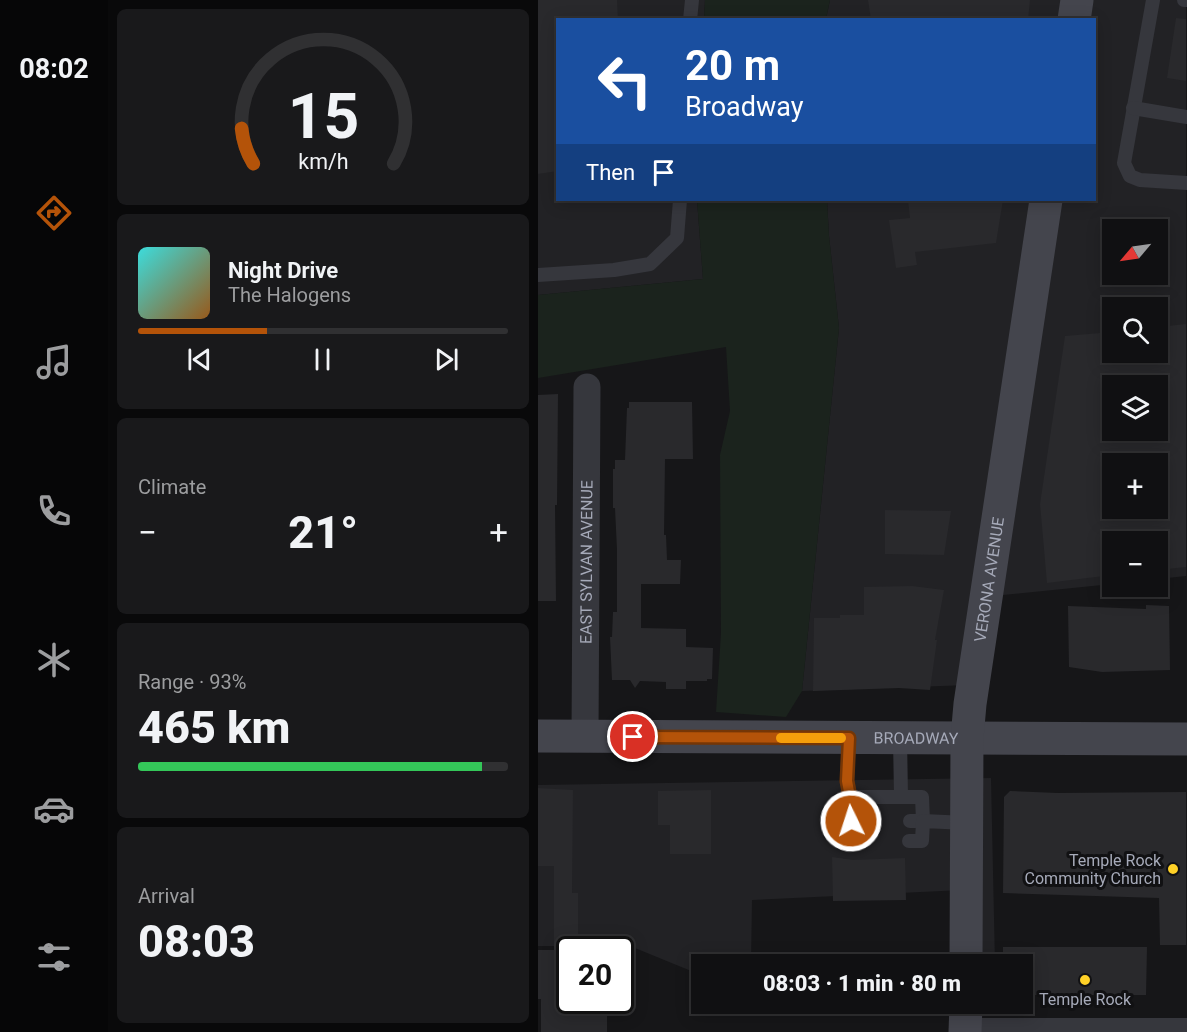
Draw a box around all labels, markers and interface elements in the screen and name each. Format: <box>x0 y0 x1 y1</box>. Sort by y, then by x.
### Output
text: 20 m <box>685 41 780 90</box>
icon: left <box>586 42 664 120</box>
text: 08:02 <box>19 53 89 85</box>
text: 15 <box>287 80 359 153</box>
text: Broadway <box>685 91 804 123</box>
text: km/h <box>298 149 348 174</box>
icon: arrive <box>647 156 680 189</box>
text: Then <box>586 160 635 185</box>
icon: directions <box>33 192 75 234</box>
north arrow <box>1102 219 1168 285</box>
map controls <box>1102 219 1168 597</box>
text: Night Drive <box>228 258 338 283</box>
text: The Halogens <box>228 283 351 307</box>
button: search <box>1102 297 1168 363</box>
icon: music <box>33 341 75 383</box>
icon: previous <box>183 343 216 376</box>
icon: pause <box>306 343 339 376</box>
icon: next <box>430 343 463 376</box>
button: layers <box>1102 375 1168 441</box>
button: + <box>1102 453 1168 519</box>
text: Climate <box>138 475 206 499</box>
street label: EAST SYLVAN AVENUE <box>577 480 596 644</box>
icon: phone <box>33 490 75 532</box>
text: 21° <box>288 506 358 559</box>
text: − <box>138 513 157 552</box>
text: + <box>489 513 508 552</box>
street label: VERONA AVENUE <box>970 516 1008 643</box>
button: − <box>1102 531 1168 597</box>
icon: climate <box>33 639 75 681</box>
text: Range · 93% <box>138 670 246 694</box>
text: 465 km <box>138 701 290 754</box>
pin <box>607 711 658 762</box>
icon: arrive <box>616 720 649 753</box>
street label: BROADWAY <box>874 729 959 748</box>
icon: car <box>33 788 75 830</box>
position arrow <box>819 789 883 853</box>
place label: Temple Rock Community Church <box>1025 851 1162 888</box>
marker: Temple Rock Community Church <box>1166 862 1180 876</box>
text: Arrival <box>138 884 195 908</box>
text: 08:03 <box>138 915 255 968</box>
icon: filters <box>33 936 75 978</box>
speed limit sign: 20 <box>556 936 634 1014</box>
text: 08:03 · 1 min · 80 m <box>763 971 961 996</box>
marker: Temple Rock <box>1078 973 1092 987</box>
place label: Temple Rock <box>1039 990 1132 1009</box>

